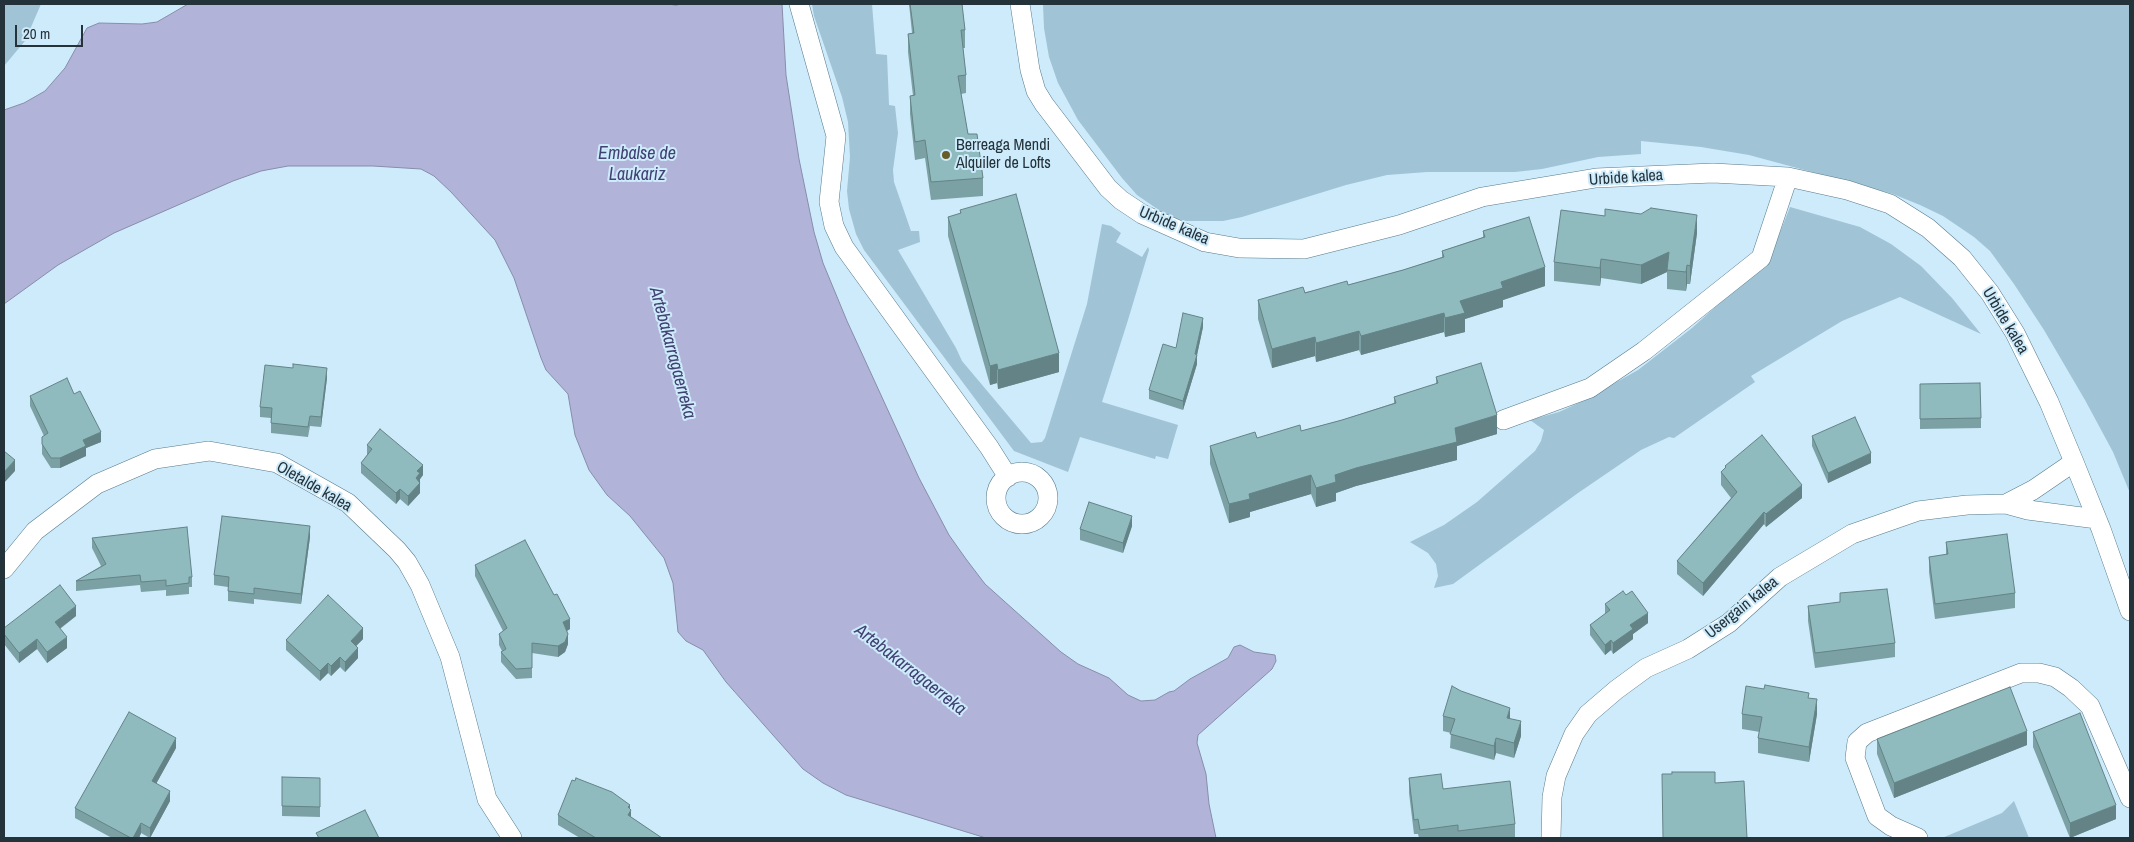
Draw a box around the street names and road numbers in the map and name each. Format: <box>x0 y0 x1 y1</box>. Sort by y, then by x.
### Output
street label: Urbide kalea <box>1588 166 1664 190</box>
street label: Urbide kalea <box>1136 203 1212 249</box>
street label: Urbide kalea <box>1978 284 2032 358</box>
street label: Oletalde kalea <box>273 458 355 516</box>
street label: Usergain kalea <box>1702 573 1782 643</box>

